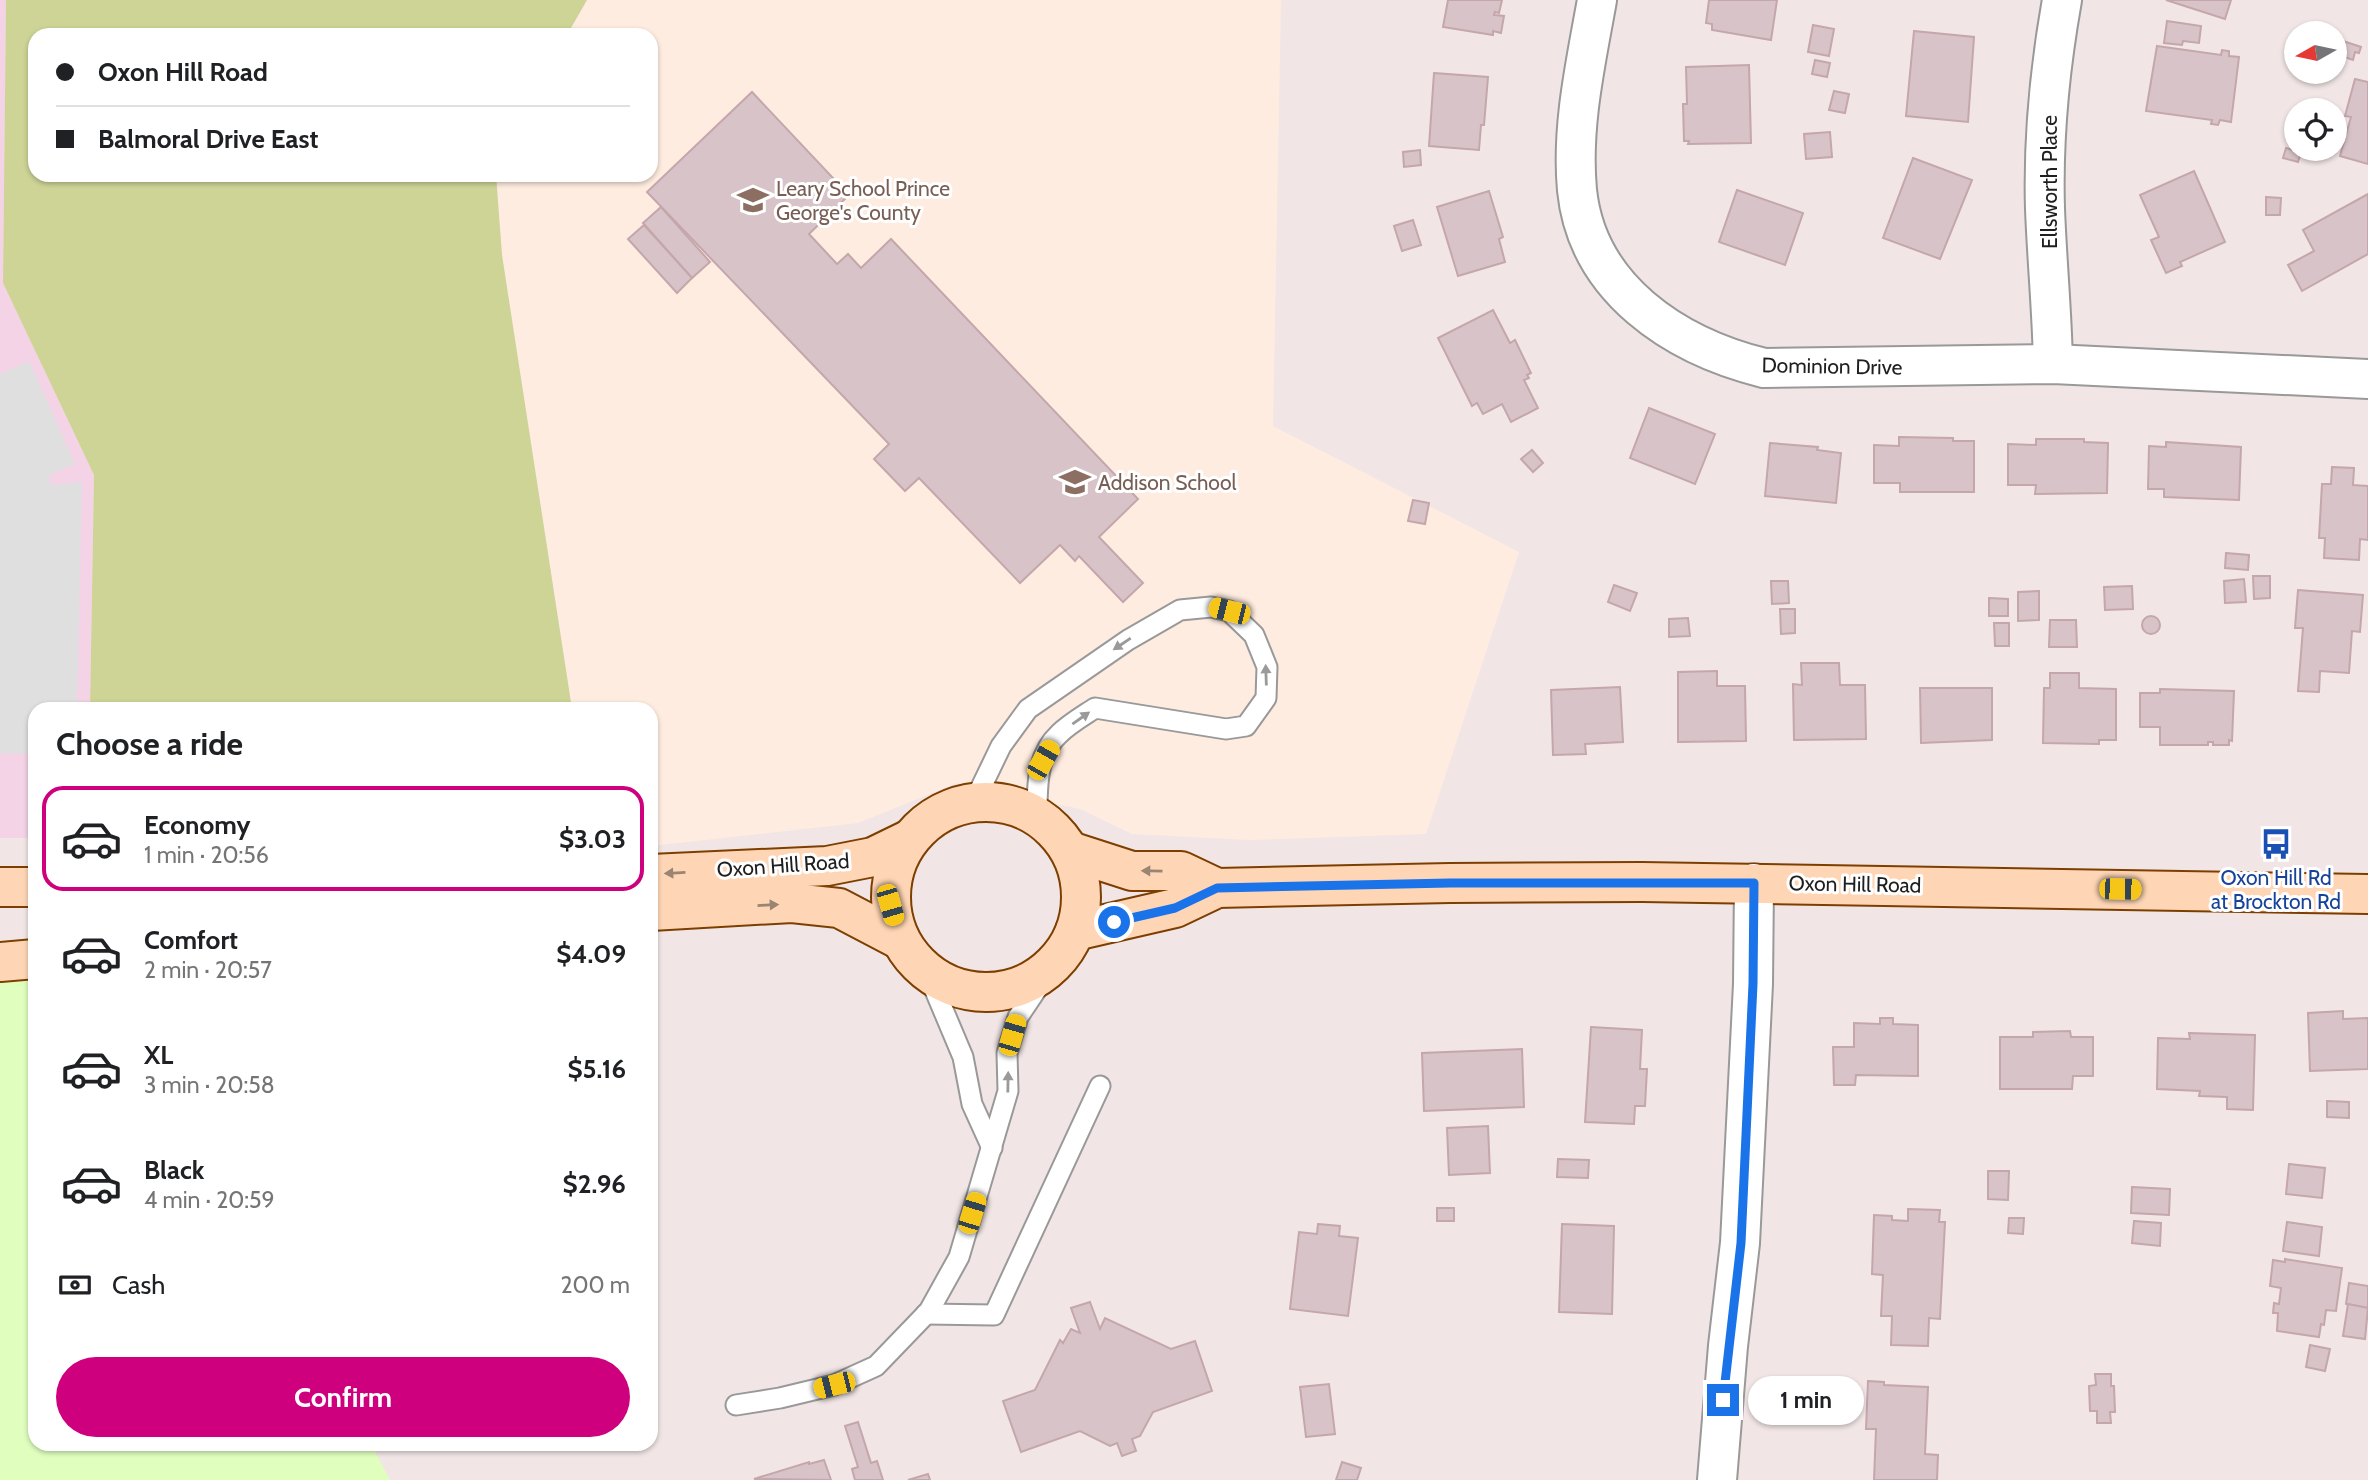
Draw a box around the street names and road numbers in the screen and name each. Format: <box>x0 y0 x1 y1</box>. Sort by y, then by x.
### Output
street label: Ellsworth Place <box>2037 115 2062 249</box>
street label: Dominion Drive <box>1761 352 1903 380</box>
street label: Oxon Hill Road <box>716 848 850 882</box>
street label: Oxon Hill Road <box>1788 870 1922 898</box>

